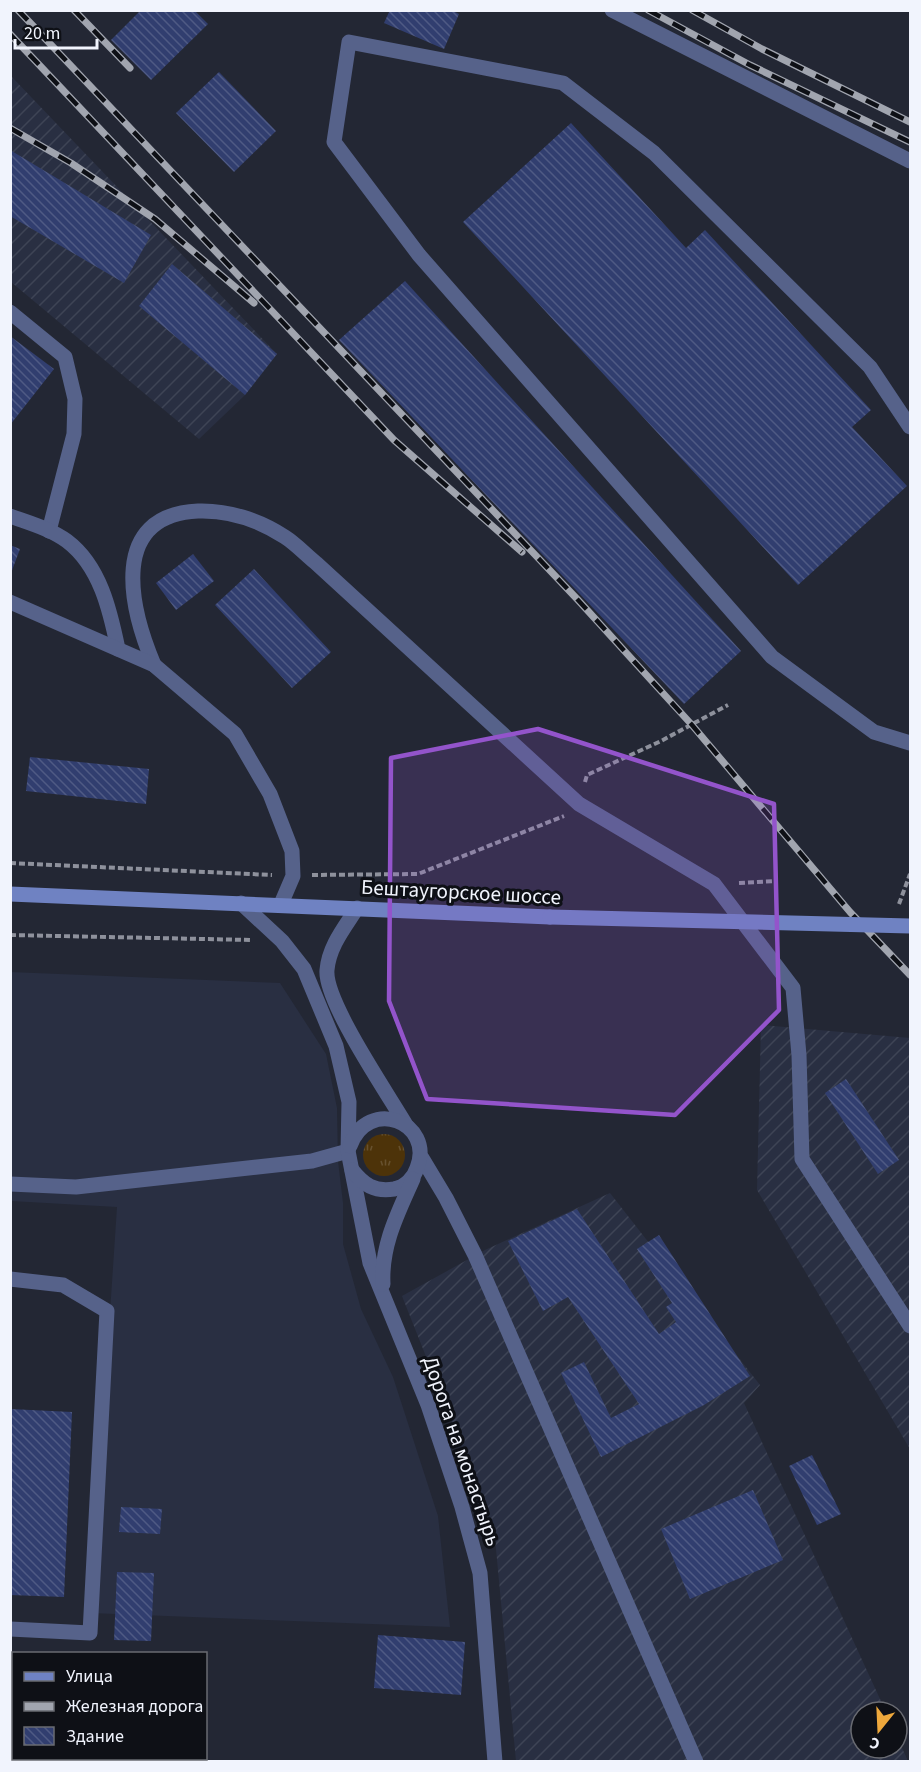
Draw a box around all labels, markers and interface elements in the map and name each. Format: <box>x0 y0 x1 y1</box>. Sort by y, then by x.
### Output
scale bar <box>15 12 98 50</box>
text: 20 m <box>24 21 60 46</box>
street label: Бештаугорское шоссе <box>360 872 562 912</box>
street label: Дорога на монастырь <box>415 1352 509 1550</box>
legend <box>12 1652 207 1760</box>
text: Улица <box>66 1664 113 1689</box>
text: Железная дорога <box>66 1694 203 1719</box>
north arrow <box>849 1700 909 1760</box>
text: Здание <box>66 1724 124 1749</box>
text: С <box>867 1731 883 1755</box>

